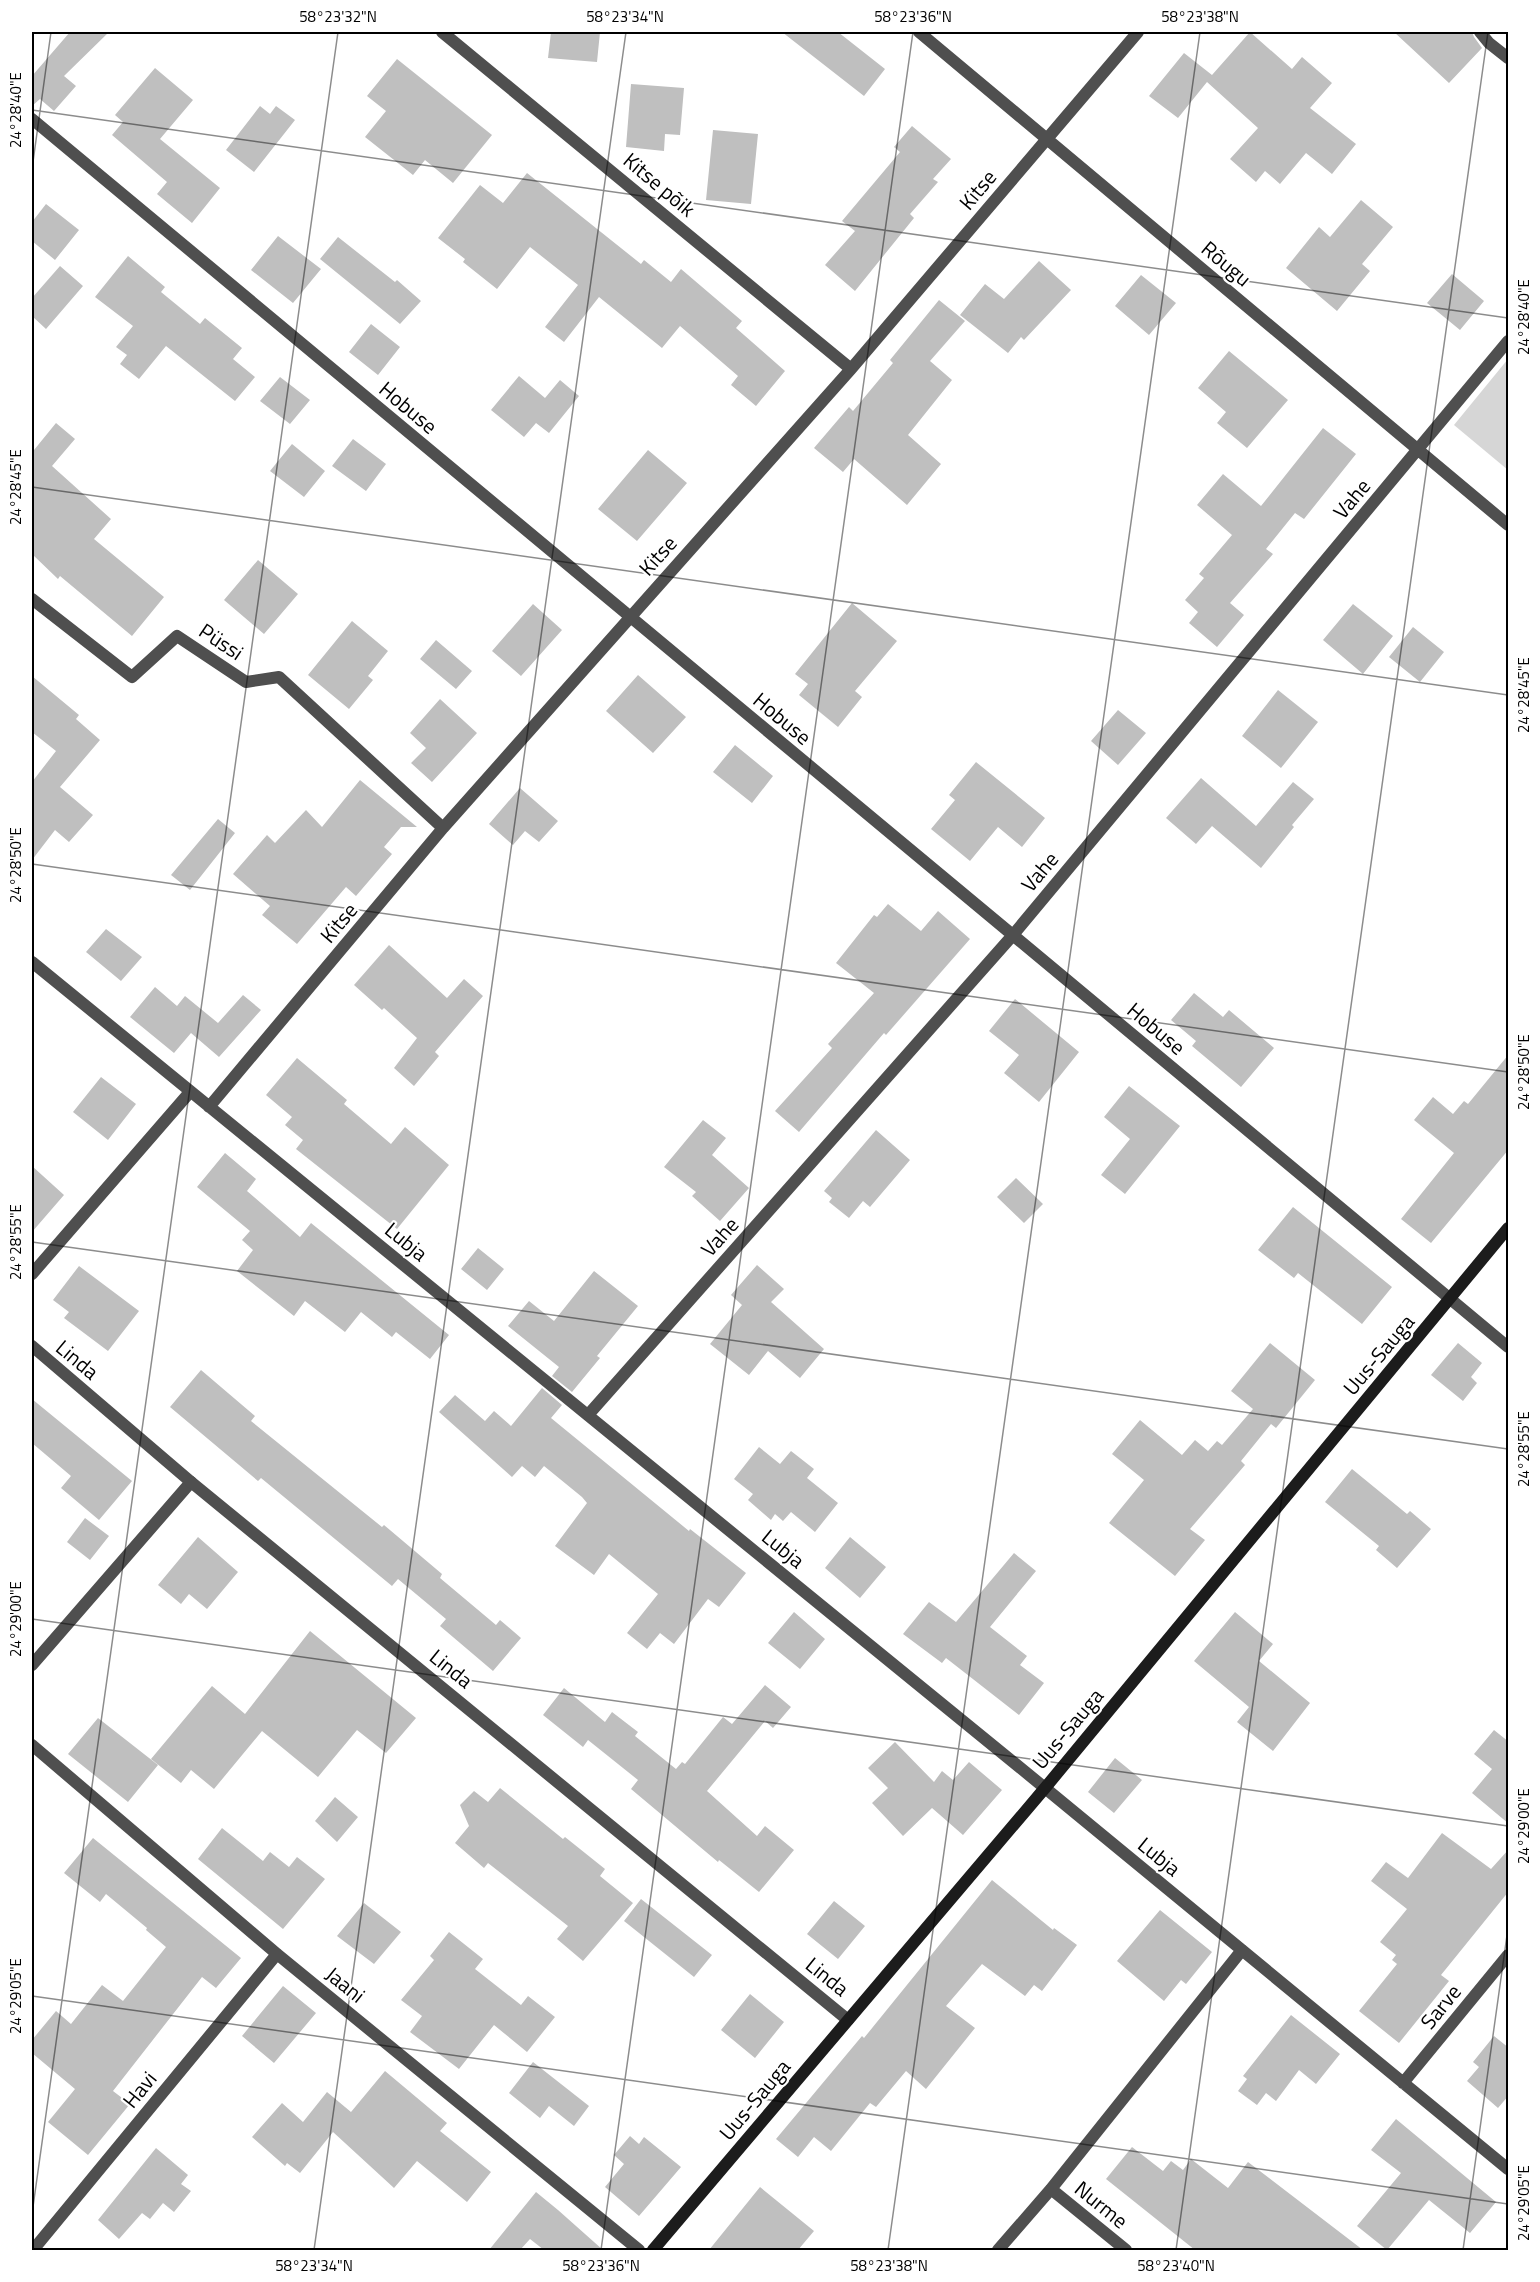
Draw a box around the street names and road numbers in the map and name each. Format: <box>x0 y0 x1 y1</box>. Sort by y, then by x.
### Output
street label: Kitse põik <box>617 144 703 224</box>
street label: Kitse <box>951 162 1004 217</box>
street label: Rõugu <box>1195 233 1259 294</box>
street label: Hobuse <box>372 373 445 441</box>
street label: Vahe <box>1325 471 1378 526</box>
street label: Kitse <box>631 528 684 582</box>
street label: Püssi <box>193 615 250 668</box>
street label: Hobuse <box>746 684 819 752</box>
street label: Vahe <box>1013 844 1066 899</box>
street label: Kitse <box>312 895 365 950</box>
street label: Hobuse <box>1120 994 1193 1062</box>
street label: Vahe <box>693 1209 746 1263</box>
street label: Lubja <box>378 1214 435 1269</box>
street label: Uus-Sauga <box>1335 1307 1422 1402</box>
street label: Linda <box>49 1332 107 1387</box>
street label: Lubja <box>755 1521 812 1576</box>
street label: Linda <box>423 1641 481 1696</box>
street label: Uus-Sauga <box>1024 1681 1111 1776</box>
street label: Lubja <box>1131 1829 1188 1884</box>
street label: Linda <box>799 1949 857 2004</box>
street label: Jaani <box>319 1958 372 2010</box>
street label: Sarve <box>1412 1977 1468 2036</box>
street label: Uus-Sauga <box>711 2052 798 2147</box>
street label: Havi <box>114 2064 164 2115</box>
street label: Nurme <box>1068 2173 1135 2236</box>

